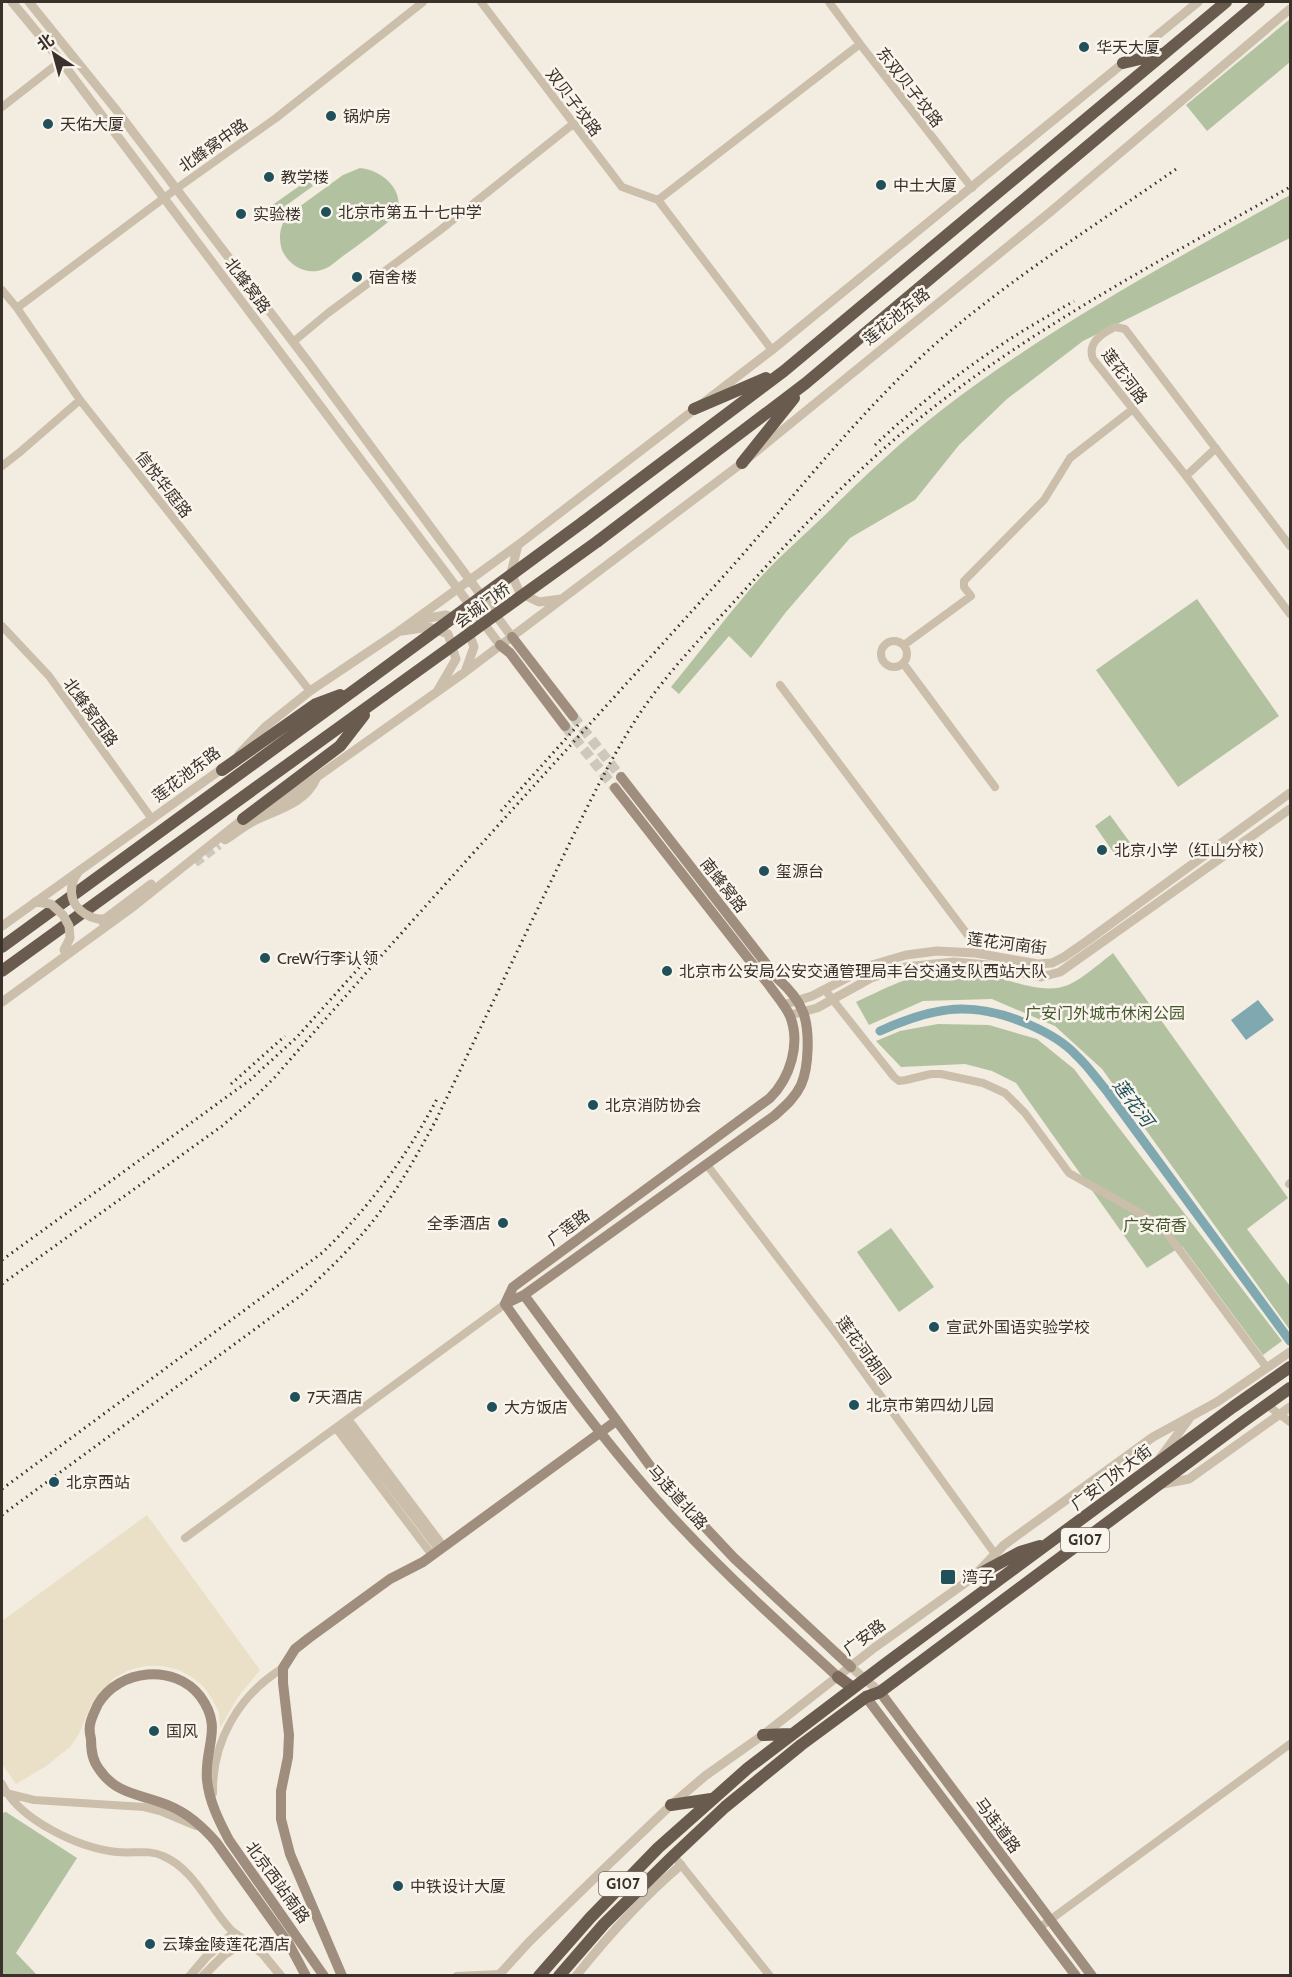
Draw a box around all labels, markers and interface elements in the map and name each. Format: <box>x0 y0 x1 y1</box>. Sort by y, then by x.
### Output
north arrow <box>24 24 84 84</box>
text: 北 <box>33 30 58 55</box>
place label: 华天大厦 <box>1096 38 1160 57</box>
marker: 华天大厦 <box>1077 40 1091 54</box>
street label: 东双贝子坟路 <box>873 44 947 131</box>
street label: 双贝子坟路 <box>542 65 605 140</box>
place label: 锅炉房 <box>343 107 391 126</box>
marker: 锅炉房 <box>324 109 338 123</box>
place label: 天佑大厦 <box>60 115 124 134</box>
street label: 北蜂窝中路 <box>175 115 252 176</box>
marker: 天佑大厦 <box>41 117 55 131</box>
place label: 教学楼 <box>281 168 329 187</box>
marker: 教学楼 <box>262 170 276 184</box>
place label: 中土大厦 <box>893 176 957 195</box>
marker: 中土大厦 <box>874 178 888 192</box>
place label: 北京市第五十七中学 <box>338 203 482 222</box>
place label: 实验楼 <box>253 205 301 224</box>
marker: 北京市第五十七中学 <box>319 205 333 219</box>
marker: 实验楼 <box>234 207 248 221</box>
street label: 北蜂窝路 <box>221 254 274 317</box>
place label: 宿舍楼 <box>369 268 417 287</box>
marker: 宿舍楼 <box>350 270 364 284</box>
street label: 莲花池东路 <box>859 284 933 349</box>
street label: 莲花河路 <box>1098 345 1151 408</box>
street label: 信悦华庭路 <box>131 447 196 522</box>
street label: 会城门桥 <box>451 579 514 632</box>
street label: 北蜂窝西路 <box>59 674 122 750</box>
street label: 莲花池东路 <box>149 743 224 806</box>
place label: 北京小学（红山分校） <box>1114 841 1274 860</box>
marker: 北京小学（红山分校） <box>1095 843 1109 857</box>
street label: 南蜂窝路 <box>696 854 751 916</box>
place label: 玺源台 <box>776 862 824 881</box>
marker: 玺源台 <box>757 864 771 878</box>
street label: 莲花河南街 <box>966 929 1048 958</box>
place label: CreW行李认领 <box>277 949 378 968</box>
marker: CreW行李认领 <box>258 951 272 965</box>
place label: 北京市公安局公安交通管理局丰台交通支队西站大队 <box>679 962 1047 981</box>
marker: 北京市公安局公安交通管理局丰台交通支队西站大队 <box>660 964 674 978</box>
park label: 广安门外城市休闲公园 <box>1025 1004 1185 1023</box>
water label: 莲花河 <box>1108 1075 1160 1134</box>
place label: 北京消防协会 <box>605 1096 701 1115</box>
marker: 北京消防协会 <box>586 1098 600 1112</box>
street label: 广莲路 <box>543 1205 593 1249</box>
place label: 全季酒店 <box>427 1214 491 1233</box>
marker: 全季酒店 <box>496 1216 510 1230</box>
park label: 广安荷香 <box>1123 1216 1187 1235</box>
street label: 莲花河胡同 <box>832 1312 895 1388</box>
place label: 宣武外国语实验学校 <box>946 1318 1090 1337</box>
marker: 宣武外国语实验学校 <box>927 1320 941 1334</box>
place label: 7天酒店 <box>307 1388 363 1407</box>
marker: 7天酒店 <box>288 1390 302 1404</box>
place label: 北京市第四幼儿园 <box>866 1396 994 1415</box>
place label: 大方饭店 <box>504 1398 568 1417</box>
marker: 北京市第四幼儿园 <box>847 1398 861 1412</box>
marker: 大方饭店 <box>485 1400 499 1414</box>
street label: 广安门外大街 <box>1067 1441 1155 1514</box>
street label: 马连道北路 <box>644 1461 711 1533</box>
place label: 北京西站 <box>66 1473 130 1492</box>
marker: 北京西站 <box>47 1475 61 1489</box>
road number: G107 <box>1061 1528 1109 1552</box>
marker: 湾子 <box>939 1568 957 1586</box>
place label: 湾子 <box>962 1568 994 1587</box>
street label: 广安路 <box>839 1615 889 1659</box>
place label: 国风 <box>166 1722 198 1741</box>
marker: 国风 <box>147 1724 161 1738</box>
street label: 马连道路 <box>971 1794 1024 1857</box>
street label: 北京西站南路 <box>242 1838 313 1927</box>
road number: G107 <box>599 1872 647 1896</box>
place label: 中铁设计大厦 <box>410 1877 506 1896</box>
marker: 中铁设计大厦 <box>391 1879 405 1893</box>
place label: 云瑧金陵莲花酒店 <box>162 1935 290 1954</box>
marker: 云瑧金陵莲花酒店 <box>143 1937 157 1951</box>

